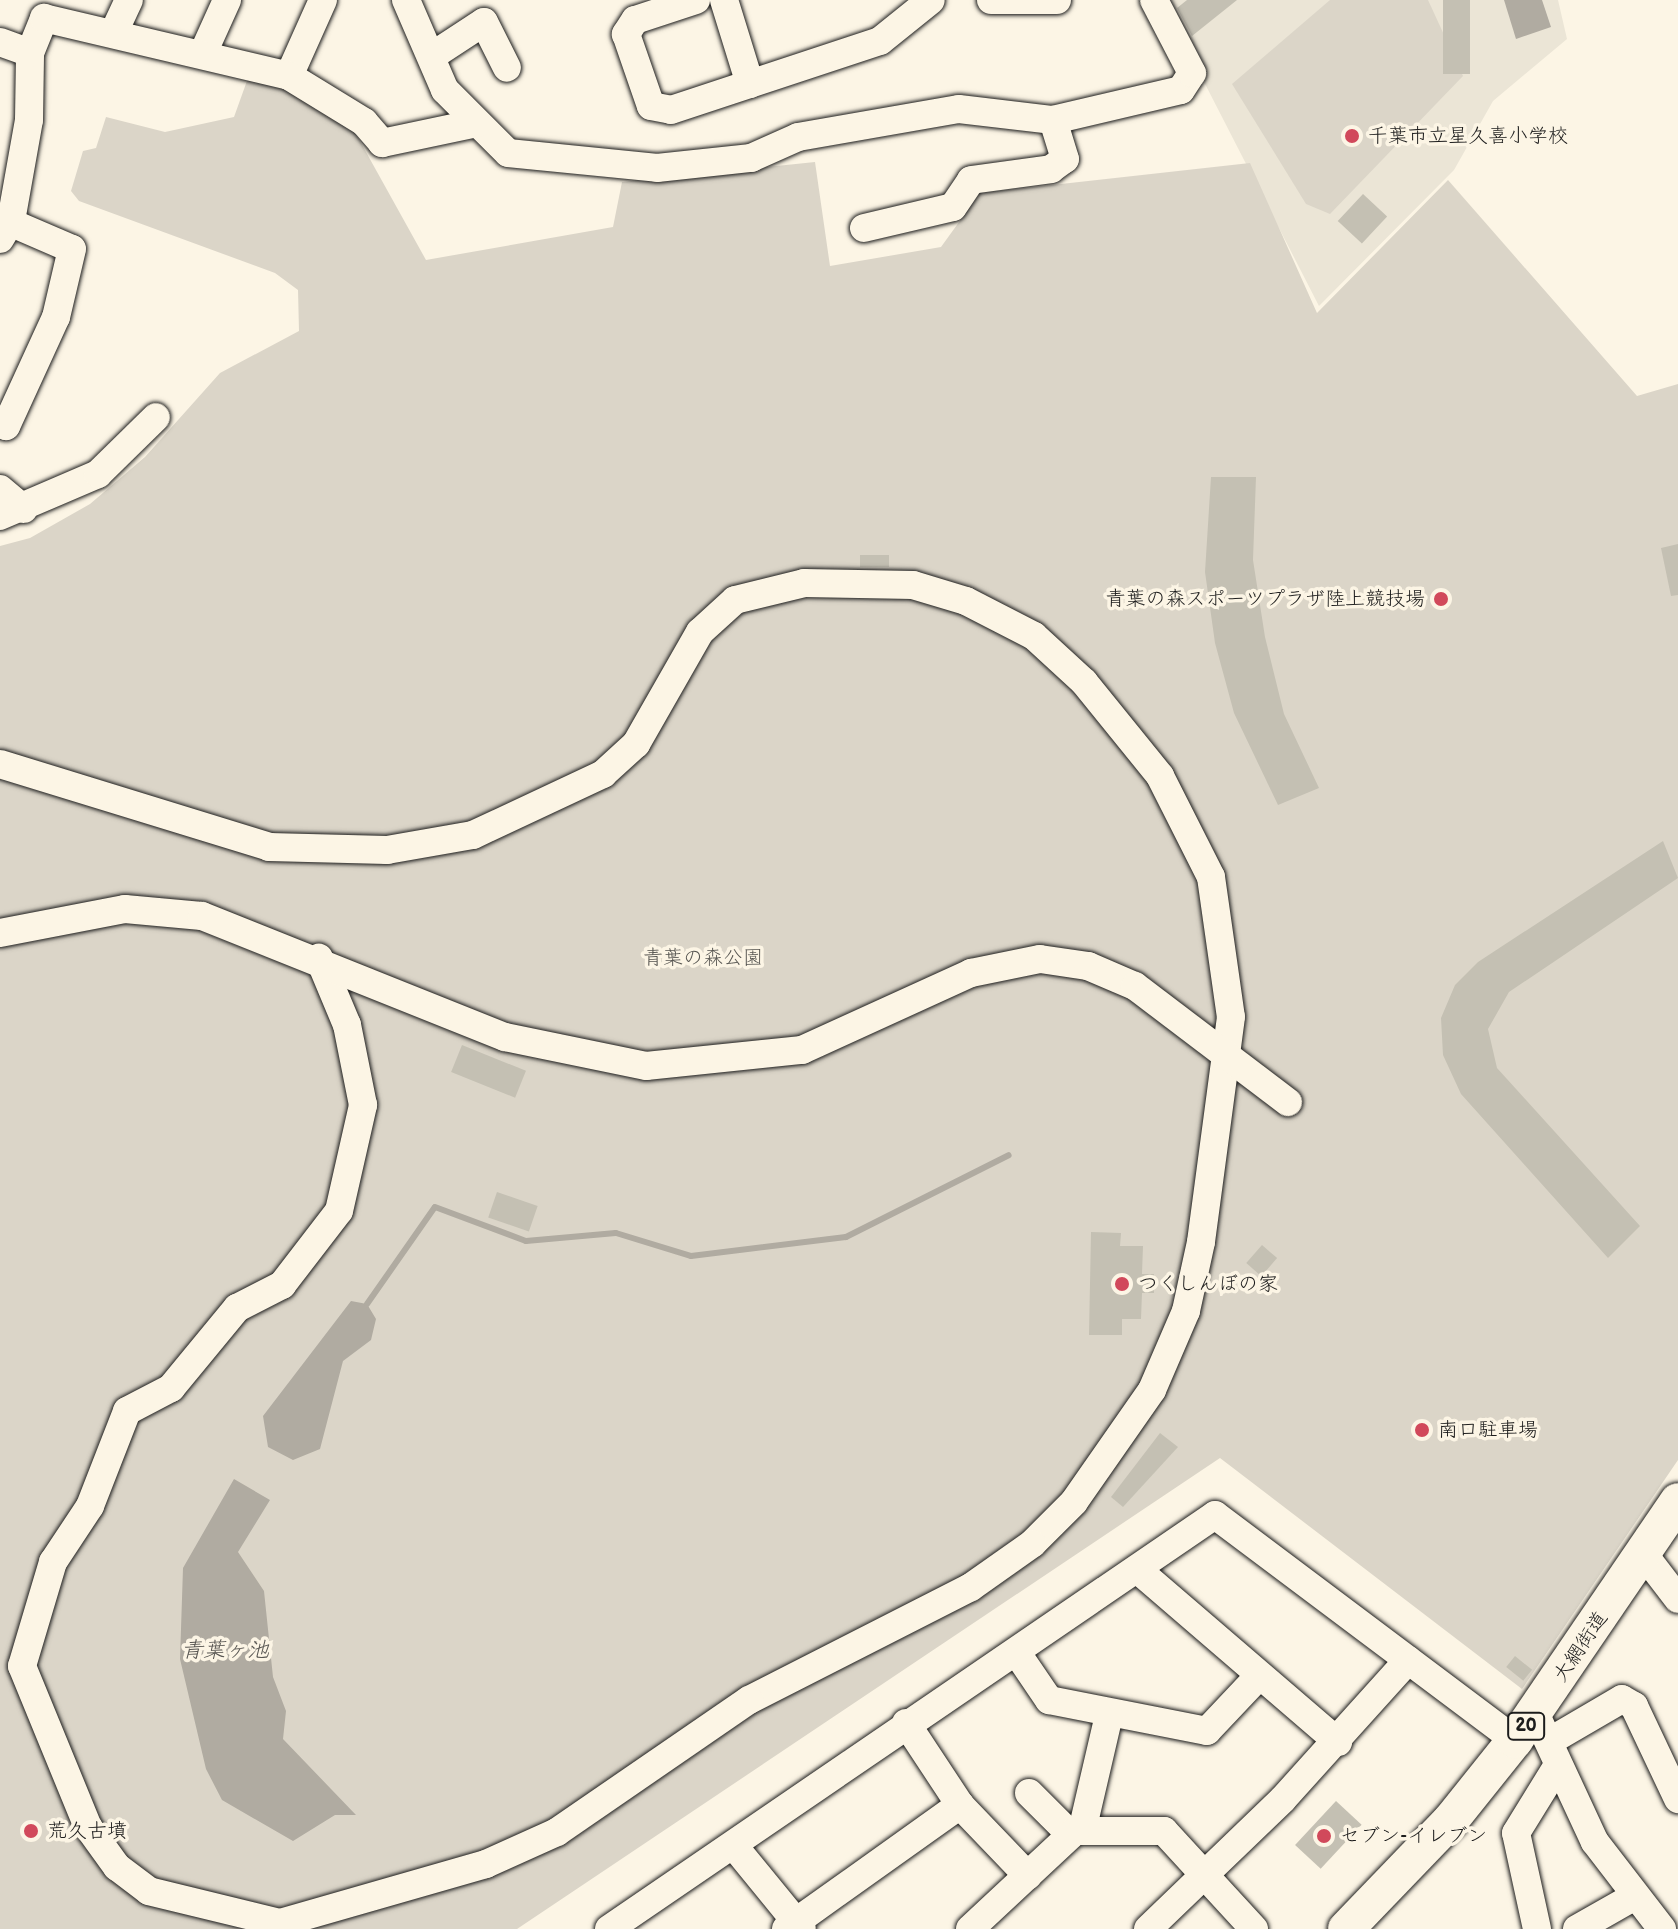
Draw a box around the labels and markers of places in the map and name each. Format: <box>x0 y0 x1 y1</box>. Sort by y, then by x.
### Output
place label: 千葉市立星久喜小学校 <box>1368 124 1568 148</box>
marker: 千葉市立星久喜小学校 <box>1343 127 1361 145</box>
place label: 青葉の森スポーツプラザ陸上競技場 <box>1105 587 1425 611</box>
marker: 青葉の森スポーツプラザ陸上競技場 <box>1432 590 1450 608</box>
place label: つくしんぼの家 <box>1138 1272 1278 1296</box>
marker: つくしんぼの家 <box>1113 1275 1131 1293</box>
place label: 南口駐車場 <box>1438 1418 1538 1442</box>
marker: 南口駐車場 <box>1413 1421 1431 1439</box>
place label: 荒久古墳 <box>47 1819 127 1843</box>
marker: 荒久古墳 <box>22 1822 40 1840</box>
place label: セブン-イレブン <box>1340 1824 1487 1848</box>
marker: セブン-イレブン <box>1315 1827 1333 1845</box>

